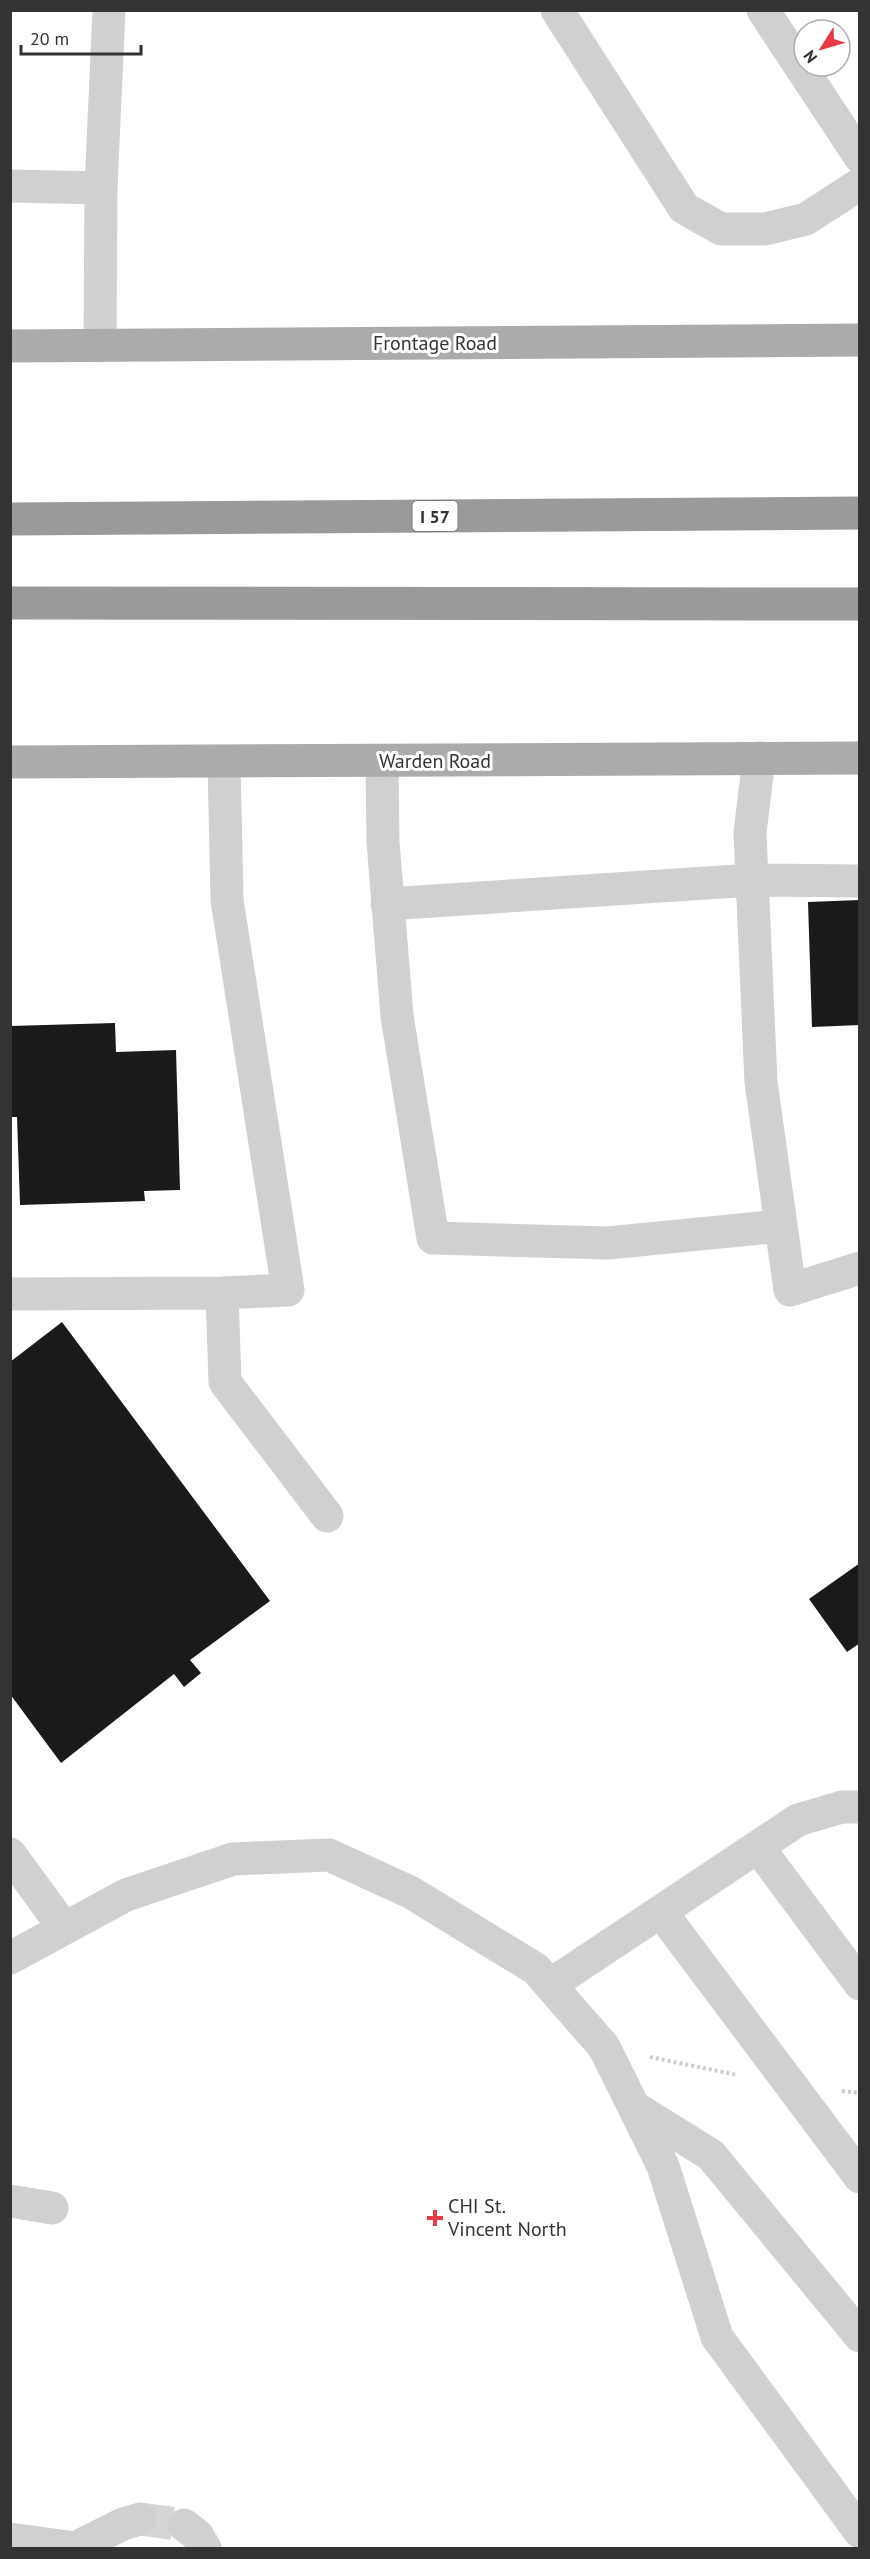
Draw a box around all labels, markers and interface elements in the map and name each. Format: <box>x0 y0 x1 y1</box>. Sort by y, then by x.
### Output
scale bar <box>21 18 141 56</box>
north arrow <box>792 18 852 78</box>
text: 20 m <box>30 27 69 50</box>
text: N <box>799 47 821 67</box>
street label: Frontage Road <box>373 330 497 356</box>
road number: I 57 <box>412 501 458 531</box>
street label: Warden Road <box>379 748 491 774</box>
place label: CHI St. Vincent North <box>447 2193 567 2242</box>
marker: CHI St. Vincent North <box>426 2209 444 2227</box>

